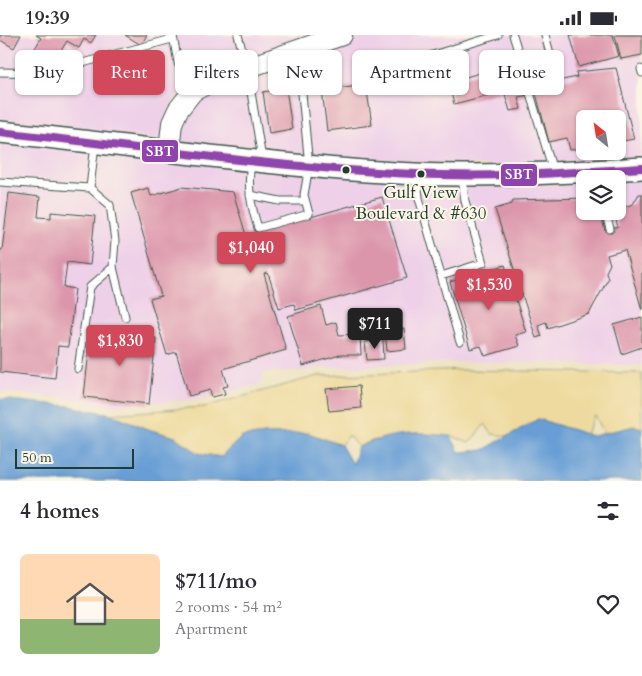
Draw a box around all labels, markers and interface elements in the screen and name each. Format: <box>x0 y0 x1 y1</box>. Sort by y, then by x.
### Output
text: 19:39 <box>25 5 69 31</box>
chip: Buy <box>15 50 83 95</box>
chip: Rent <box>93 50 165 95</box>
chip: Filters <box>175 50 258 95</box>
chip: New <box>268 50 342 95</box>
chip: Apartment <box>352 50 469 95</box>
chip: House <box>479 50 564 95</box>
north arrow <box>576 110 626 160</box>
map controls <box>576 110 626 220</box>
line badge: SBT <box>141 139 179 163</box>
text: SBT <box>146 142 174 161</box>
line badge: SBT <box>500 163 538 187</box>
unlabelled marker <box>341 165 351 175</box>
text: SBT <box>505 165 533 184</box>
marker: Gulf View Boulevard & #630 <box>416 169 426 179</box>
button: layers <box>576 170 626 220</box>
place label: Gulf View Boulevard & #630 <box>355 181 487 225</box>
pin: $1,040 <box>210 231 292 274</box>
text: $1,040 <box>228 237 274 259</box>
pin: $1,530 <box>448 269 530 311</box>
text: $1,530 <box>466 274 512 296</box>
pin: $711 <box>345 307 405 350</box>
text: $711 <box>359 313 391 335</box>
pin: $1,830 <box>79 325 161 367</box>
text: $1,830 <box>97 330 143 352</box>
scale bar <box>15 446 134 469</box>
text: 50 m <box>22 448 52 467</box>
text: 4 homes <box>20 497 99 526</box>
icon: filters <box>594 497 622 525</box>
text: $711/mo <box>175 567 257 596</box>
icon: home <box>60 574 120 634</box>
icon: heart <box>594 590 622 618</box>
text: 2 rooms · 54 m² <box>175 596 282 618</box>
text: Apartment <box>175 618 248 640</box>

